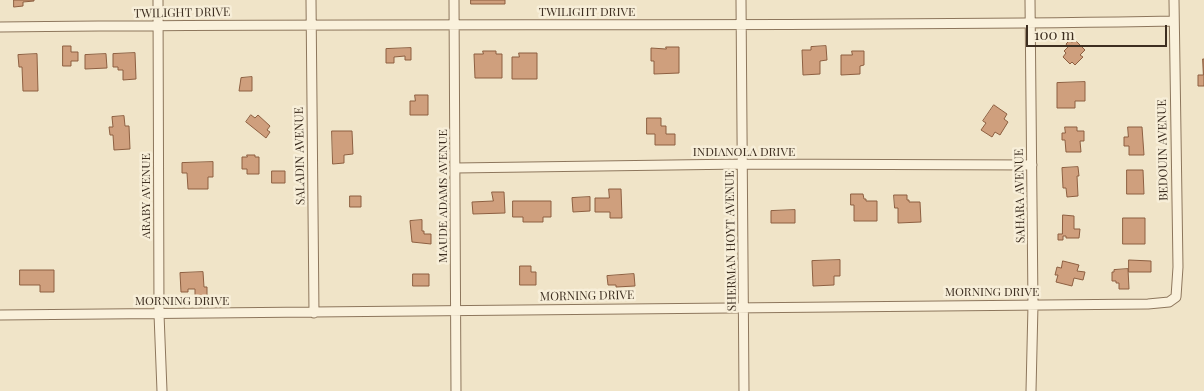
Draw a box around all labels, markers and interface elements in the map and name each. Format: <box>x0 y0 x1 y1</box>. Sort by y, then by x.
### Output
street label: TWILIGHT DRIVE <box>134 5 230 21</box>
street label: TWILIGHT DRIVE <box>539 5 635 19</box>
scale bar <box>1029 15 1170 47</box>
text: 100 m <box>1034 24 1075 44</box>
street label: BEDOUIN AVENUE <box>1155 99 1171 201</box>
street label: SALADIN AVENUE <box>292 107 308 205</box>
street label: MAUDE ADAMS AVENUE <box>436 129 450 263</box>
street label: INDIANOLA DRIVE <box>693 145 795 159</box>
street label: SAHARA AVENUE <box>1012 149 1028 243</box>
street label: ARABY AVENUE <box>139 153 153 239</box>
street label: SHERMAN HOYT AVENUE <box>723 170 739 312</box>
street label: MORNING DRIVE <box>945 285 1039 299</box>
street label: MORNING DRIVE <box>540 288 634 304</box>
street label: MORNING DRIVE <box>135 294 229 308</box>

